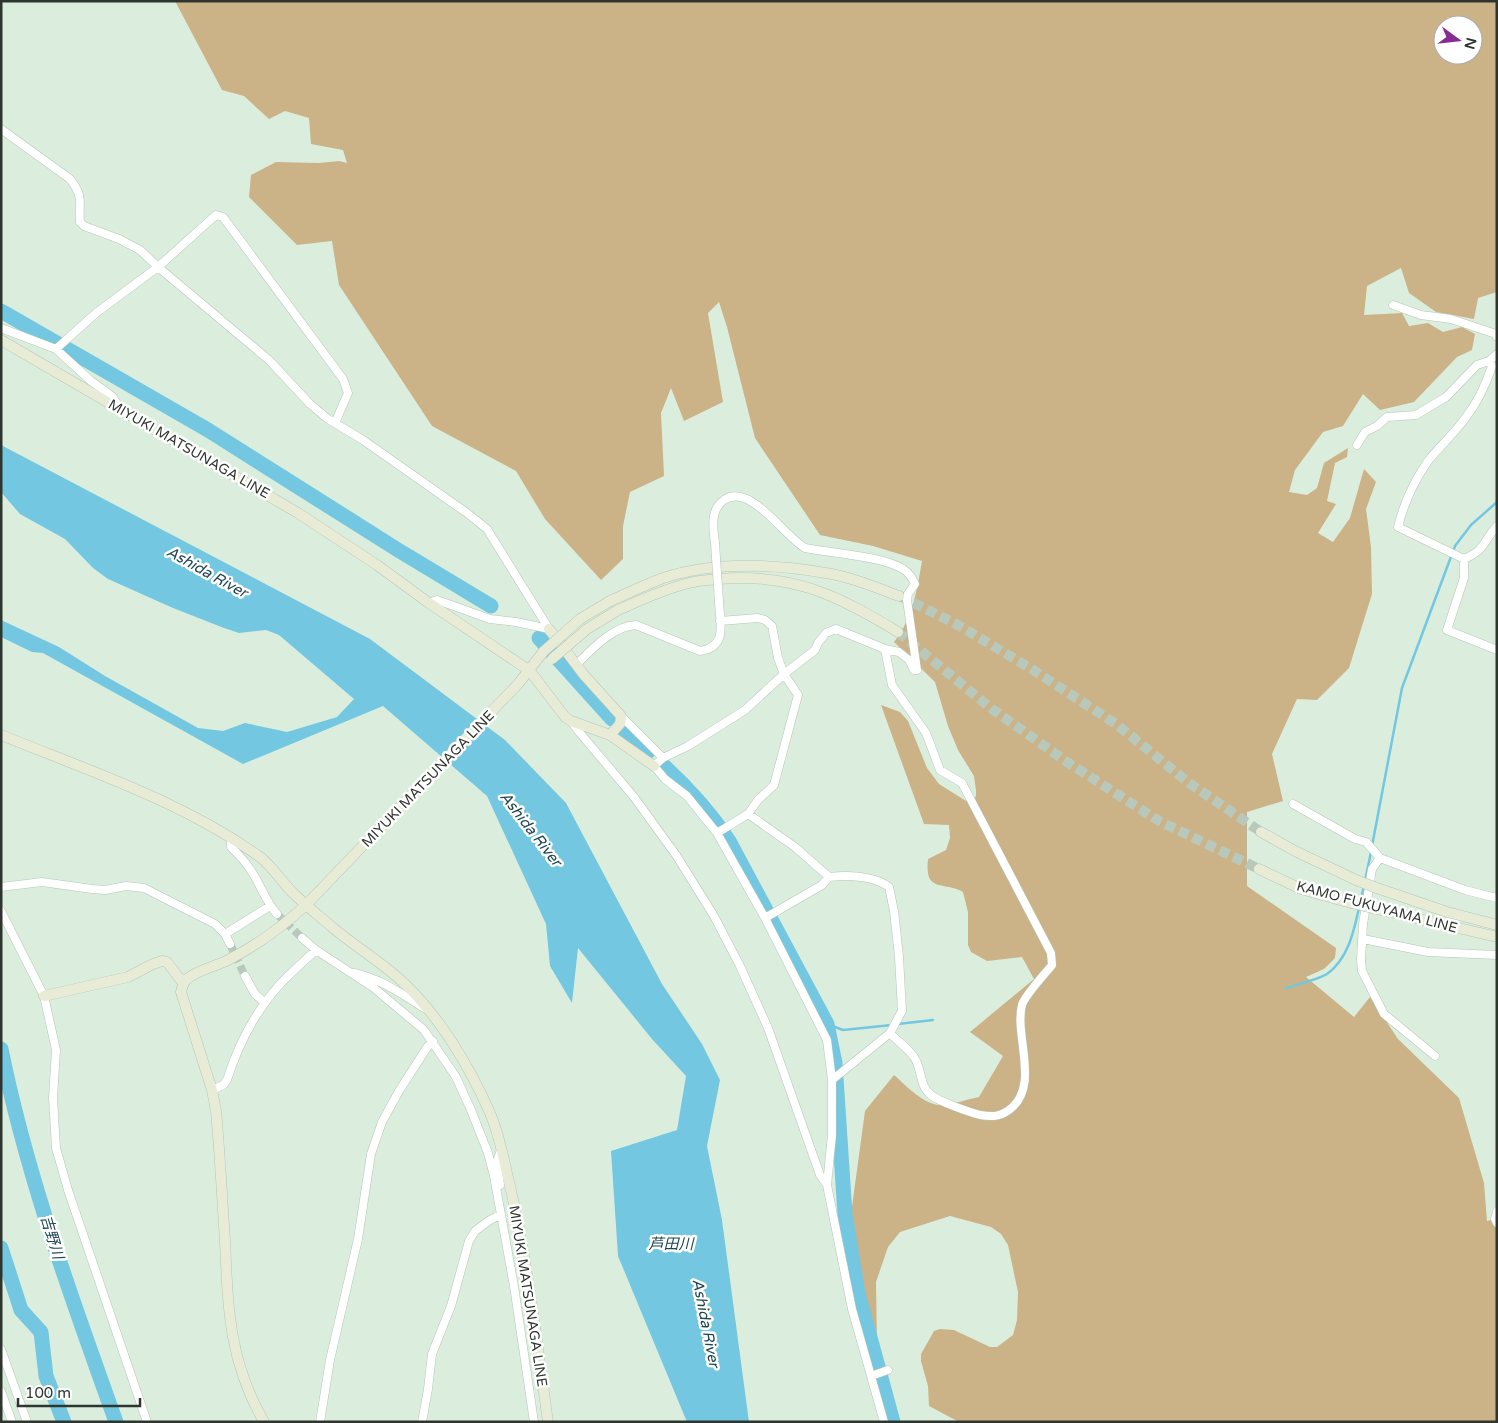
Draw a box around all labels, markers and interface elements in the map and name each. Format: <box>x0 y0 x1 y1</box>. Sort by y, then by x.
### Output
north arrow <box>1433 15 1483 65</box>
text: N <box>1460 36 1480 51</box>
street label: MIYUKI MATSUNAGA LINE <box>105 396 273 502</box>
water label: Ashida River <box>163 542 252 603</box>
street label: MIYUKI MATSUNAGA LINE <box>358 707 498 851</box>
water label: Ashida River <box>496 788 567 872</box>
street label: KAMO FUKUYAMA LINE <box>1295 877 1459 937</box>
street label: MIYUKI MATSUNAGA LINE <box>505 1204 551 1388</box>
water label: 吉野川 <box>37 1213 68 1263</box>
water label: 芦田川 <box>648 1235 695 1253</box>
water label: Ashida River <box>689 1277 724 1371</box>
scale bar <box>18 1376 140 1408</box>
text: 100 m <box>25 1384 71 1402</box>

